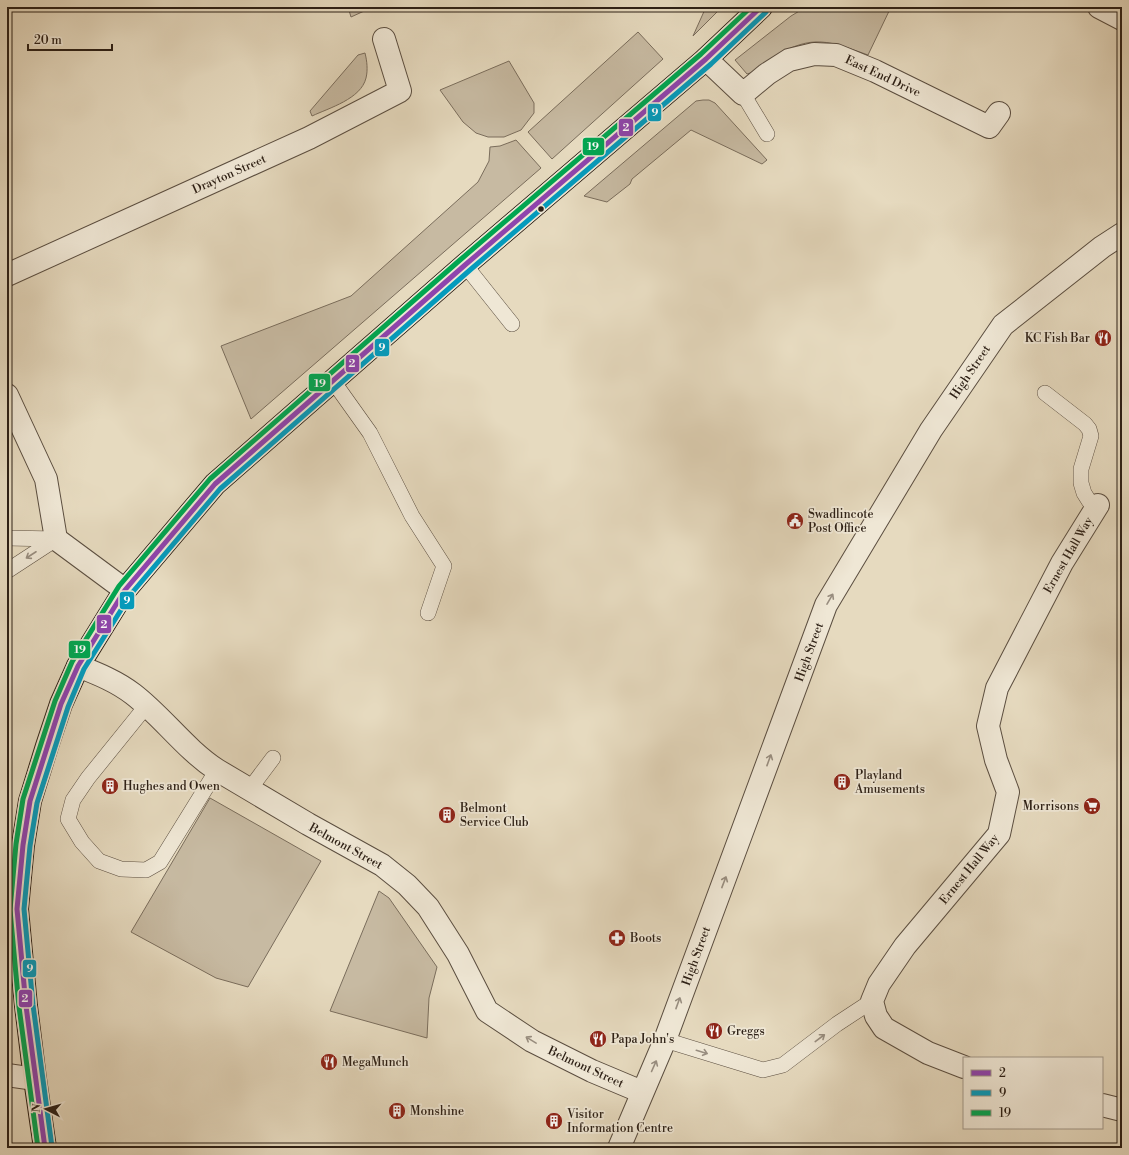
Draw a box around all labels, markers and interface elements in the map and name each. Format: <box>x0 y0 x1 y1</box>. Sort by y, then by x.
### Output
scale bar <box>28 26 112 52</box>
text: 20 m <box>34 33 62 48</box>
street label: East End Drive <box>843 52 923 101</box>
line badge: 9 <box>647 103 662 122</box>
text: 9 <box>652 106 659 120</box>
line badge: 2 <box>618 118 634 137</box>
text: 2 <box>623 121 630 135</box>
line badge: 19 <box>582 137 605 156</box>
text: 19 <box>587 140 599 154</box>
street label: Drayton Street <box>190 151 269 197</box>
unlabelled marker <box>536 204 546 214</box>
restaurant icon: KC Fish Bar <box>1093 328 1113 348</box>
place label: KC Fish Bar <box>1025 331 1090 346</box>
line badge: 9 <box>374 338 390 357</box>
text: 9 <box>379 341 386 355</box>
street label: High Street <box>947 342 994 402</box>
line badge: 2 <box>345 354 360 373</box>
text: 2 <box>349 357 356 371</box>
line badge: 19 <box>308 373 331 392</box>
text: 19 <box>314 377 326 391</box>
place label: Swadlincote Post Office <box>808 507 874 536</box>
public building icon: Swadlincote Post Office <box>785 511 805 531</box>
street label: Ernest Hall Way <box>1040 514 1097 596</box>
one-way arrow <box>25 551 37 559</box>
line badge: 9 <box>119 591 135 610</box>
one-way arrow <box>826 593 834 605</box>
text: 9 <box>124 594 131 608</box>
line badge: 2 <box>96 614 112 634</box>
text: 2 <box>101 618 108 632</box>
street label: High Street <box>792 620 827 684</box>
line badge: 19 <box>68 640 91 659</box>
text: 19 <box>74 643 86 657</box>
one-way arrow <box>766 753 773 766</box>
place label: Playland Amusements <box>854 768 925 797</box>
building icon: Playland Amusements <box>832 772 852 792</box>
building icon: Hughes and Owen <box>100 776 120 796</box>
place label: Hughes and Owen <box>123 779 220 794</box>
supermarket icon: Morrisons <box>1082 796 1102 816</box>
place label: Morrisons <box>1022 799 1079 814</box>
place label: Belmont Service Club <box>459 801 529 830</box>
building icon: Belmont Service Club <box>437 805 457 825</box>
street label: Belmont Street <box>305 820 386 873</box>
street label: Ernest Hall Way <box>936 831 1002 908</box>
one-way arrow <box>720 876 728 888</box>
street label: High Street <box>679 924 714 988</box>
pharmacy icon: Boots <box>607 928 627 948</box>
place label: Boots <box>629 931 661 946</box>
line badge: 9 <box>22 959 37 978</box>
text: 9 <box>27 962 34 976</box>
line badge: 2 <box>18 989 33 1008</box>
text: 2 <box>22 992 29 1006</box>
one-way arrow <box>675 998 683 1010</box>
restaurant icon: Greggs <box>704 1021 724 1041</box>
place label: Greggs <box>727 1024 765 1039</box>
restaurant icon: Papa John's <box>588 1029 608 1049</box>
place label: Papa John's <box>611 1032 674 1047</box>
one-way arrow <box>814 1033 825 1042</box>
one-way arrow <box>525 1036 536 1044</box>
street label: Belmont Street <box>545 1043 627 1092</box>
one-way arrow <box>696 1049 709 1056</box>
restaurant icon: MegaMunch <box>319 1052 339 1072</box>
place label: MegaMunch <box>342 1055 409 1070</box>
legend <box>963 1057 1103 1129</box>
one-way arrow <box>650 1060 658 1072</box>
text: 2 <box>999 1066 1006 1081</box>
text: 9 <box>999 1086 1006 1101</box>
north arrow <box>26 1089 66 1129</box>
building icon: Monshine <box>387 1101 407 1121</box>
text: N <box>30 1103 44 1113</box>
place label: Monshine <box>410 1104 464 1119</box>
text: 19 <box>999 1106 1011 1121</box>
place label: Visitor Information Centre <box>566 1107 673 1136</box>
building icon: Visitor Information Centre <box>544 1111 564 1131</box>

